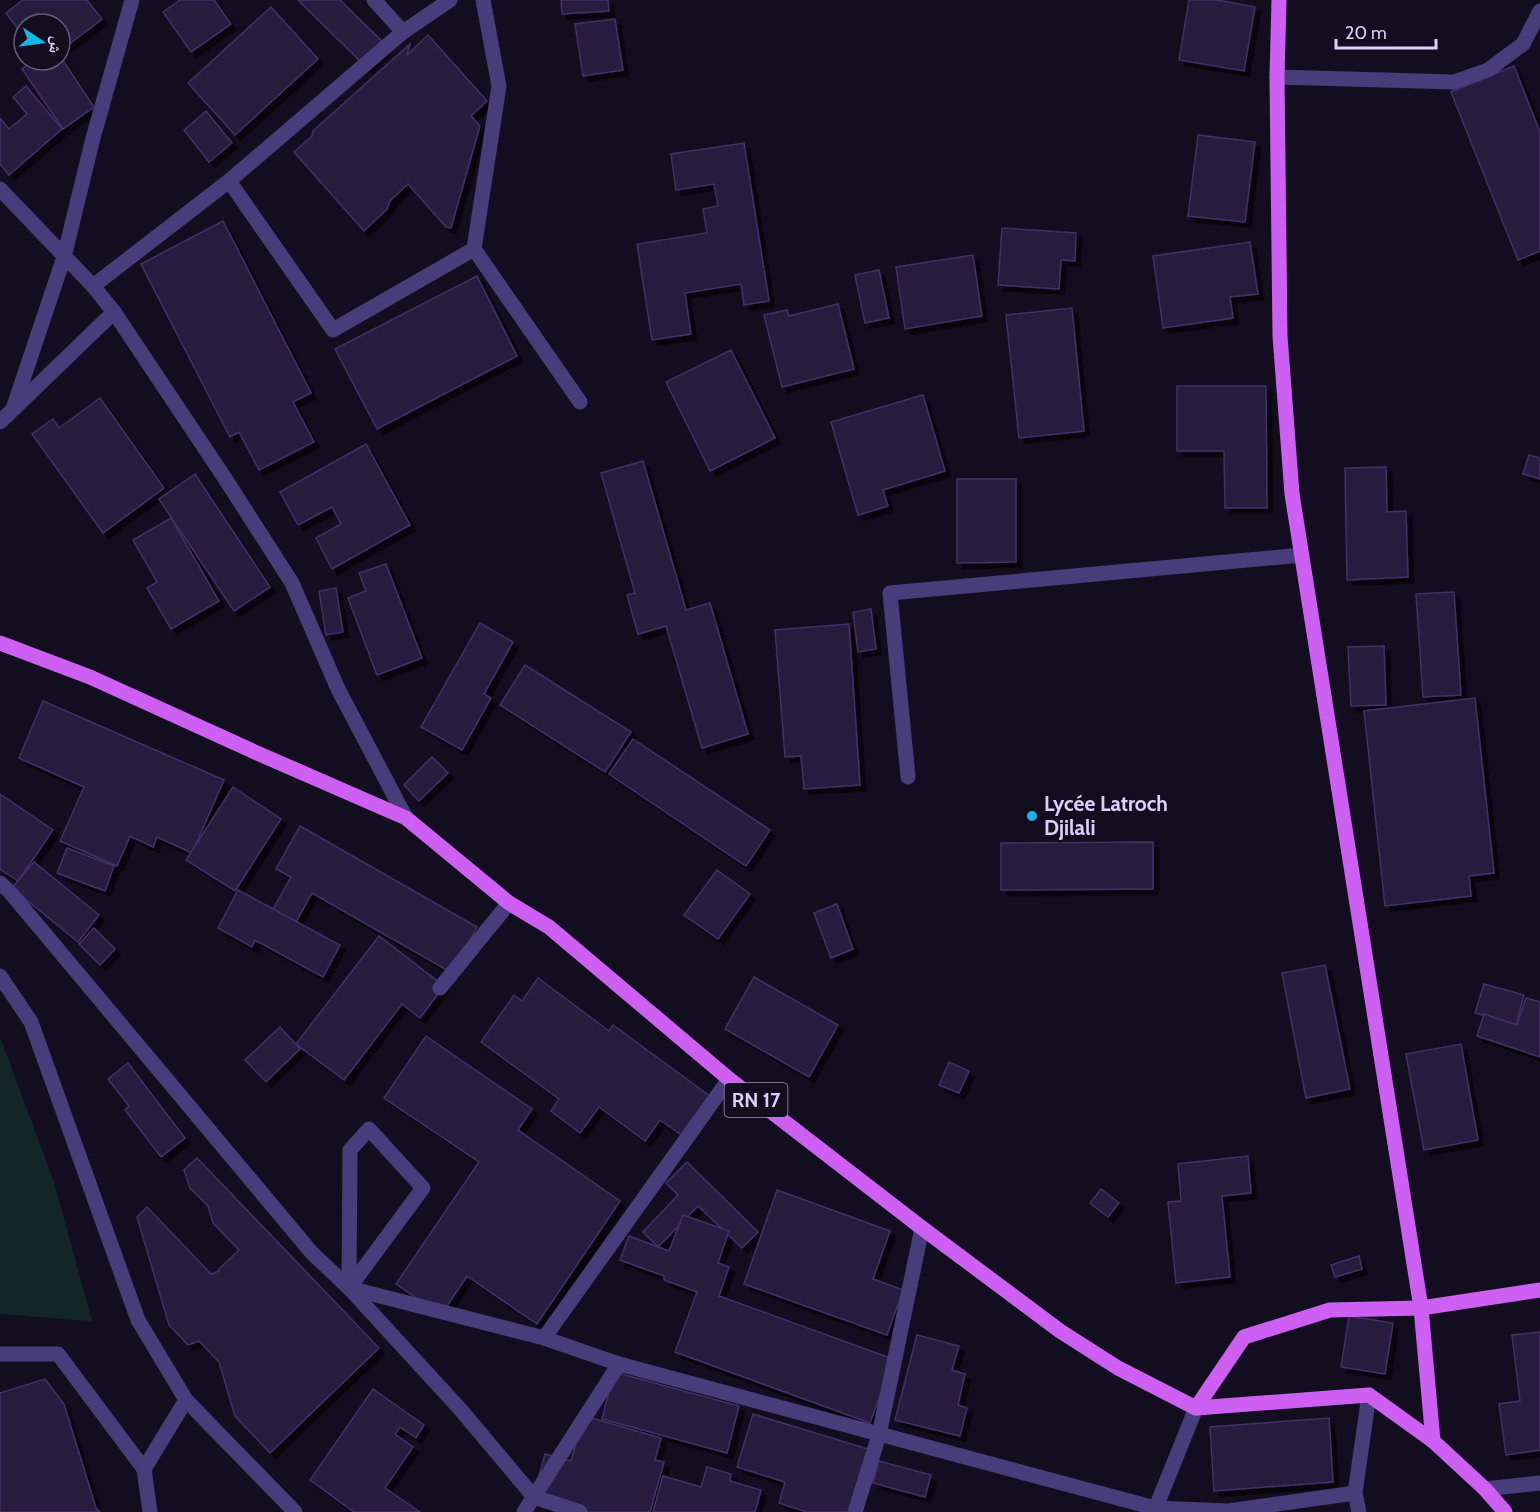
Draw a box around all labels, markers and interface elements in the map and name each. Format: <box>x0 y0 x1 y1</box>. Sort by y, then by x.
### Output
north arrow <box>12 12 72 72</box>
scale bar <box>1336 12 1436 50</box>
text: 20 m <box>1345 22 1387 44</box>
text: ش <box>45 35 67 56</box>
place label: Lycée Latroch Djilali <box>1044 791 1168 840</box>
marker: Lycée Latroch Djilali <box>1025 809 1039 823</box>
road number: RN 17 <box>724 1083 788 1117</box>

